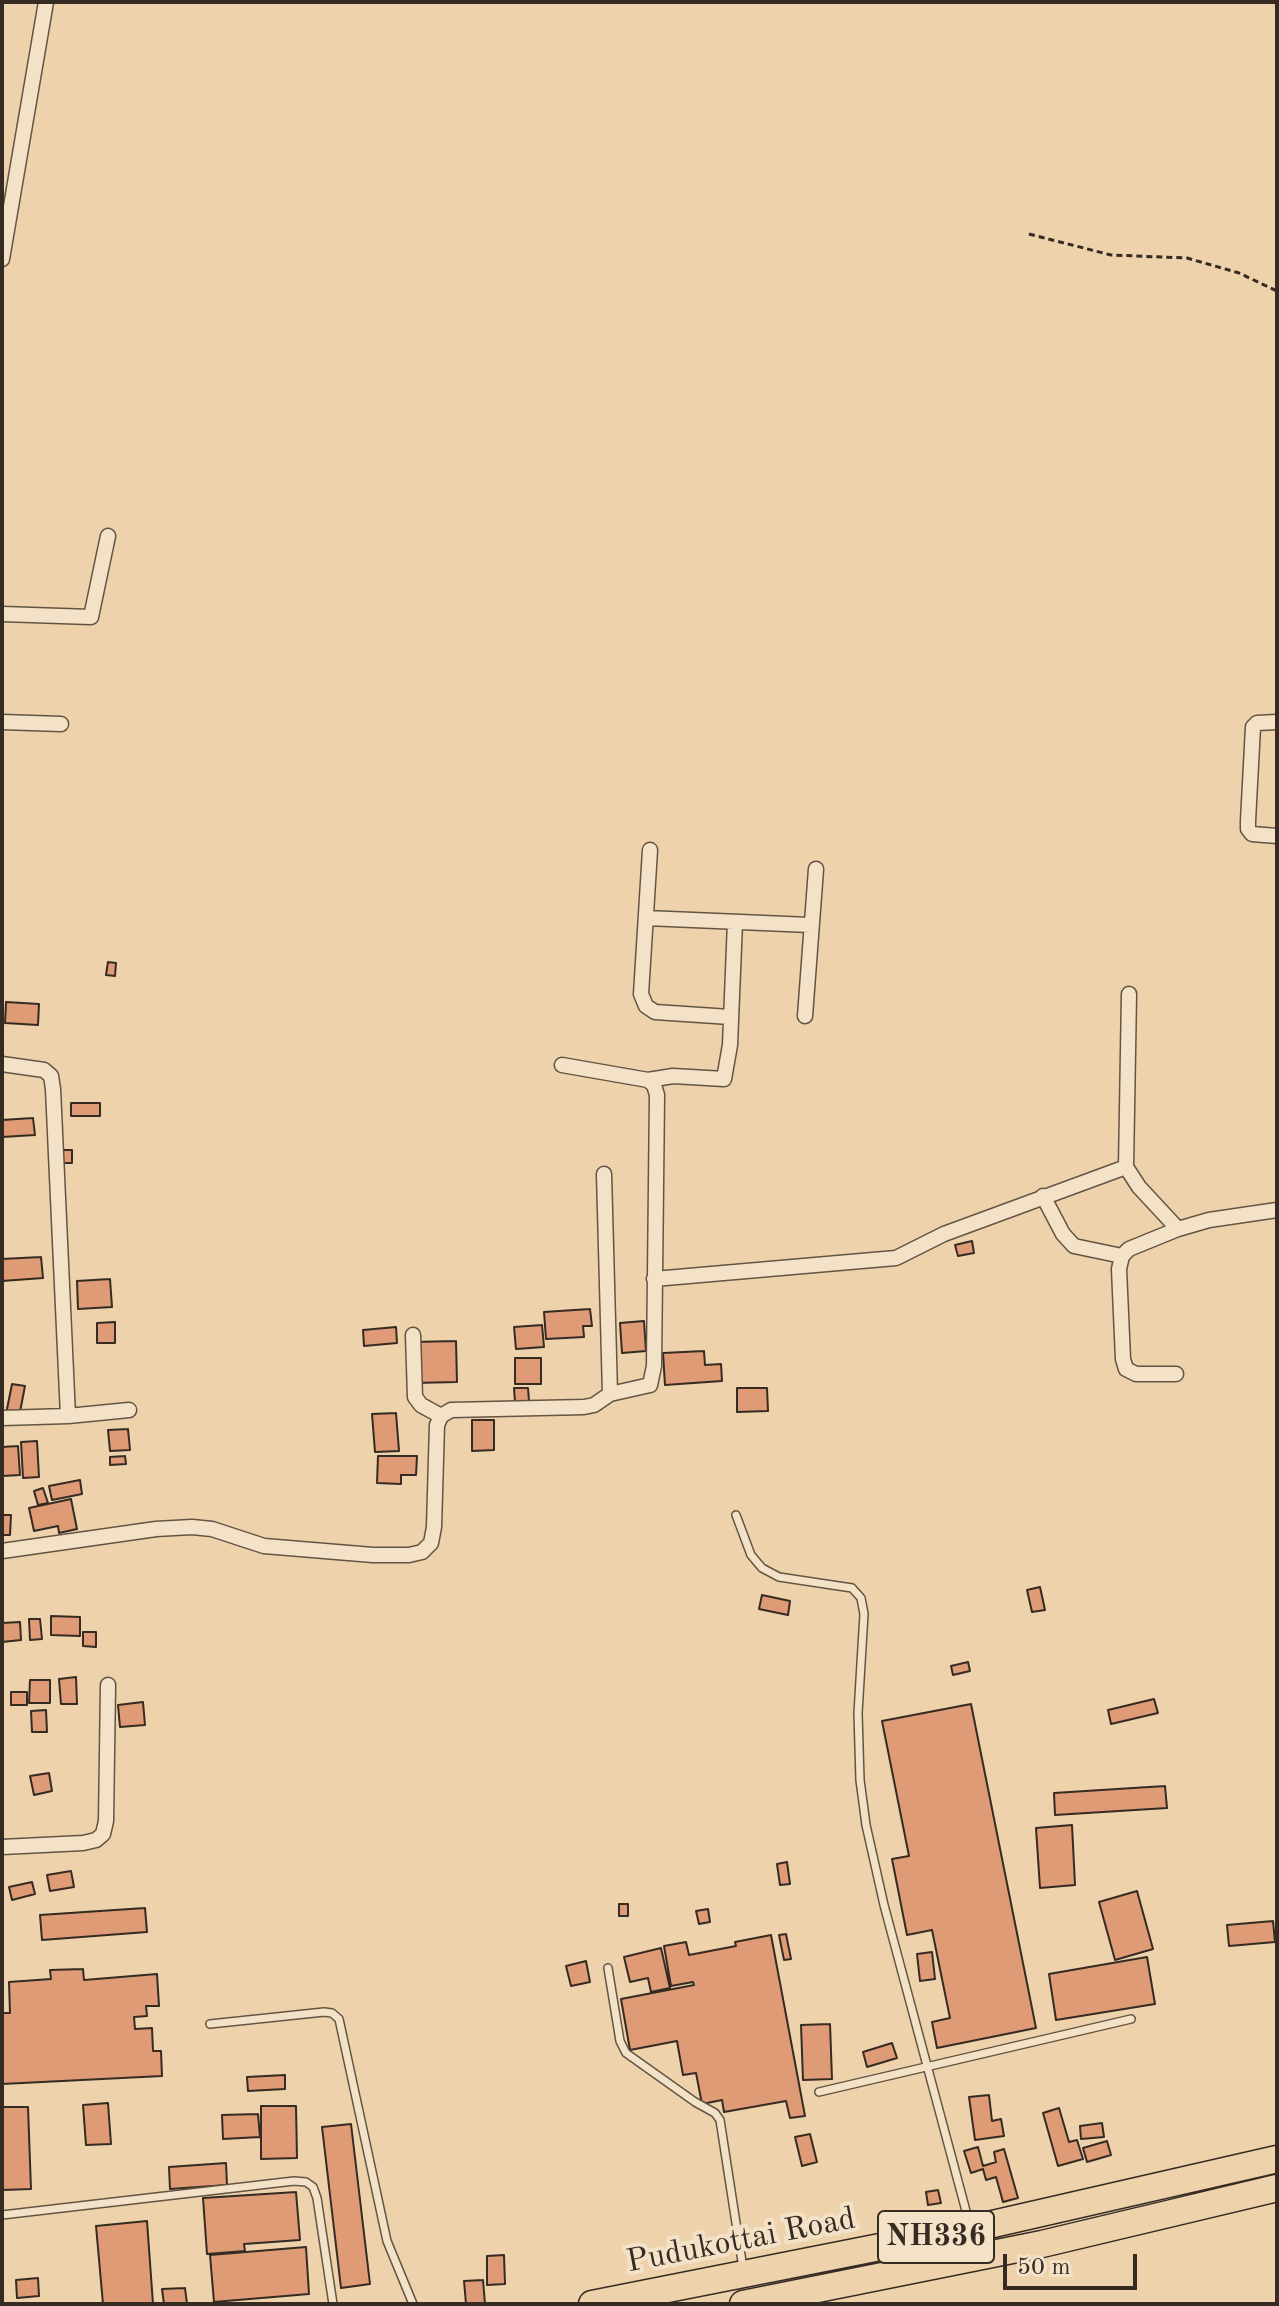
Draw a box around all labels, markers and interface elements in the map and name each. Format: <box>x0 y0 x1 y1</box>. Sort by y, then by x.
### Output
street label: Pudukottai Road <box>623 2200 859 2282</box>
road number: NH336 <box>878 2211 994 2263</box>
scale bar <box>1007 2238 1141 2288</box>
text: 50 m <box>1017 2256 1071 2280</box>

